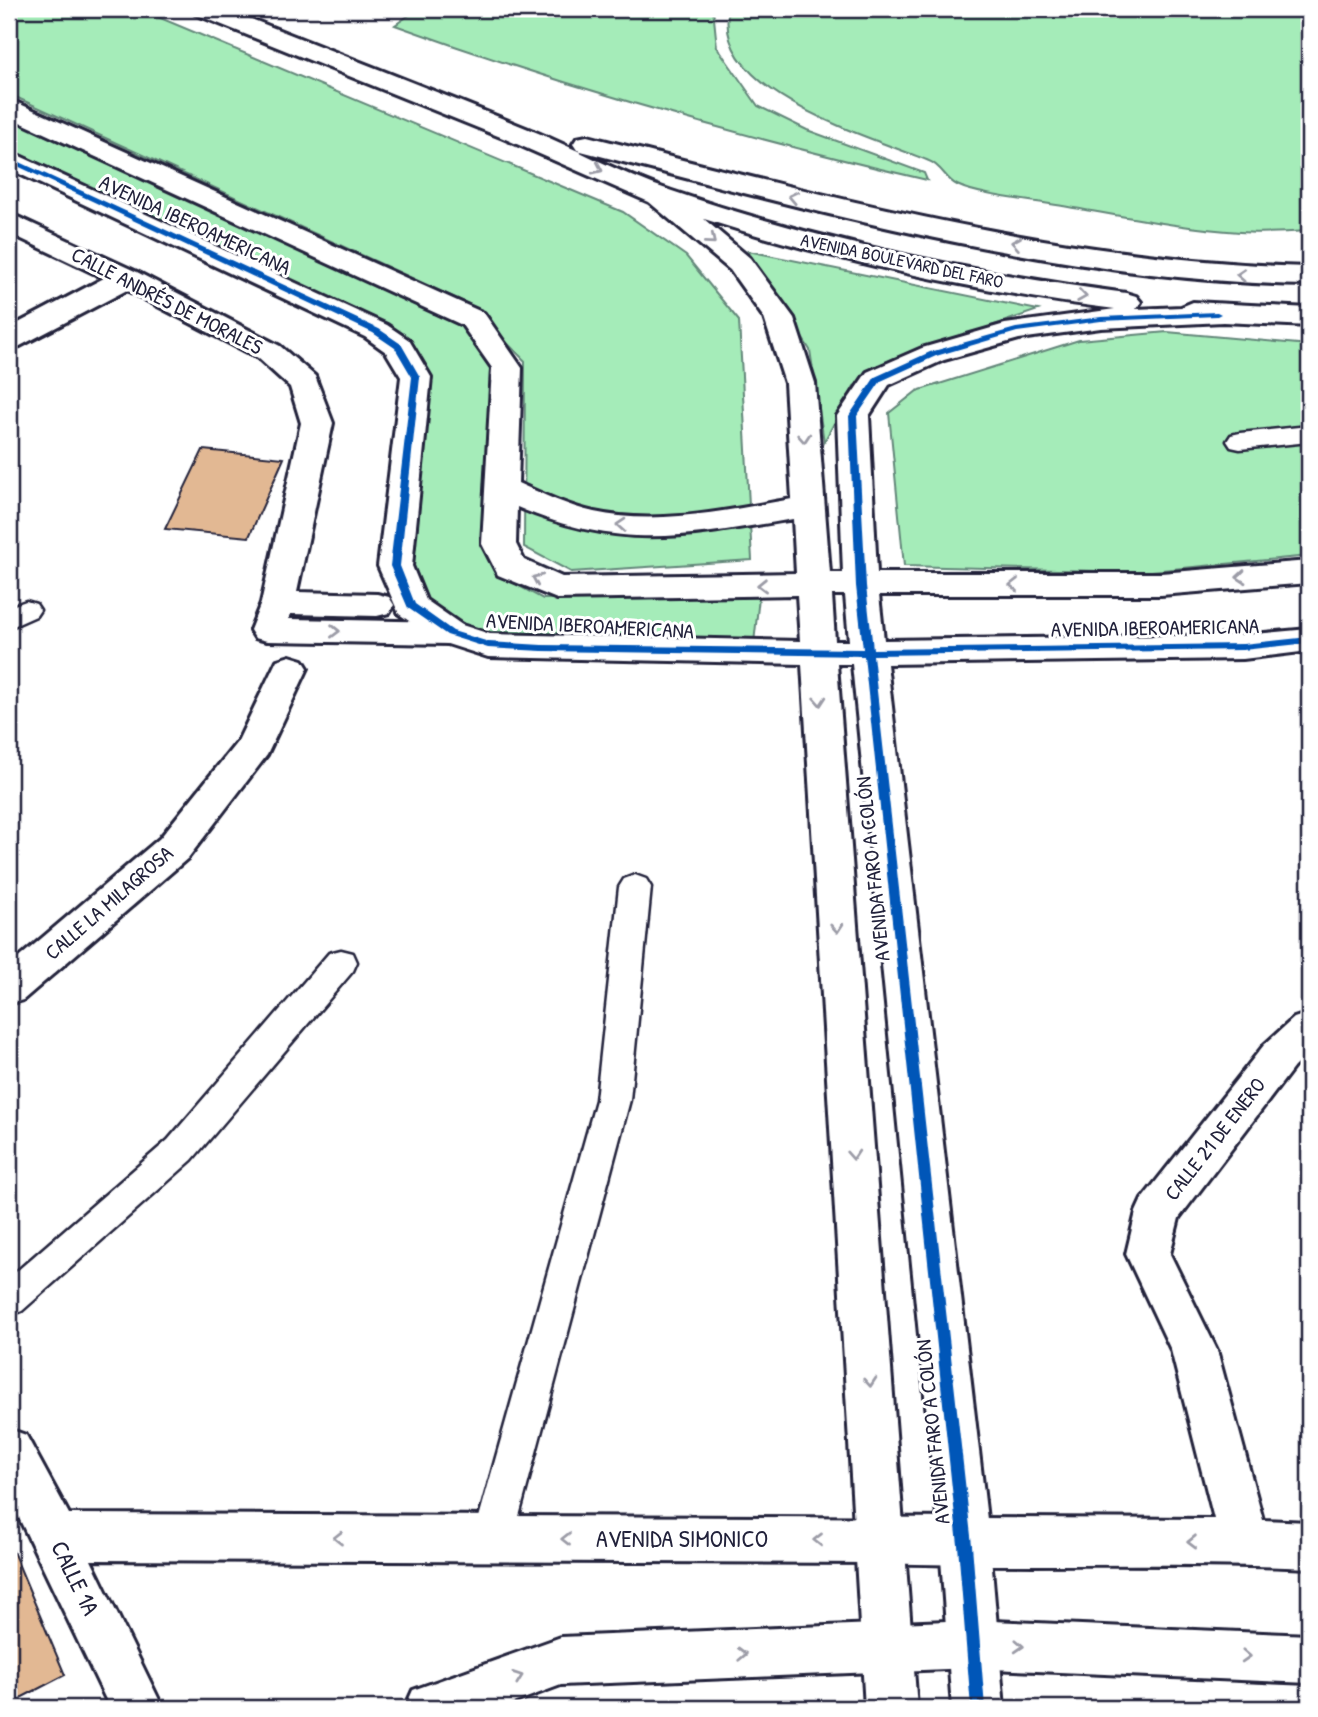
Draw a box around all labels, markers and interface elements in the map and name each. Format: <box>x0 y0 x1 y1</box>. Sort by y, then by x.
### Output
one-way arrow <box>591 161 603 175</box>
street label: AVENIDA IBEROAMERICANA <box>95 167 296 282</box>
one-way arrow <box>787 190 799 205</box>
street label: AVENIDA BOULEVARD DEL FARO <box>798 227 1006 294</box>
one-way arrow <box>703 232 716 244</box>
one-way arrow <box>1010 236 1022 251</box>
street label: CALLE ANDRÉS DE MORALES <box>67 240 268 362</box>
one-way arrow <box>1235 267 1246 282</box>
one-way arrow <box>1076 288 1088 303</box>
one-way arrow <box>796 433 811 444</box>
one-way arrow <box>615 518 626 533</box>
one-way arrow <box>1235 570 1247 585</box>
one-way arrow <box>531 573 544 587</box>
one-way arrow <box>756 577 767 593</box>
one-way arrow <box>1008 577 1019 593</box>
street label: AVENIDA IBEROAMERICANA <box>485 606 695 645</box>
street label: AVENIDA IBEROAMERICANA <box>1051 611 1259 644</box>
one-way arrow <box>331 623 341 639</box>
one-way arrow <box>812 696 827 707</box>
street label: AVENIDA FARO A COLÓN <box>848 775 897 963</box>
street label: CALLE LA MILAGROSA <box>38 839 179 966</box>
one-way arrow <box>829 923 844 934</box>
street label: CALLE 21 DE ENERO <box>1157 1071 1272 1206</box>
one-way arrow <box>845 1150 860 1161</box>
street label: AVENIDA FARO A COLÓN <box>908 1338 957 1526</box>
one-way arrow <box>862 1377 877 1388</box>
street label: AVENIDA SIMONICO <box>596 1522 768 1554</box>
one-way arrow <box>333 1530 343 1546</box>
one-way arrow <box>560 1531 571 1547</box>
one-way arrow <box>812 1532 823 1548</box>
one-way arrow <box>1186 1534 1197 1550</box>
street label: CALLE 1A <box>44 1535 108 1620</box>
one-way arrow <box>1013 1638 1024 1653</box>
one-way arrow <box>737 1647 748 1662</box>
one-way arrow <box>1241 1648 1252 1663</box>
one-way arrow <box>511 1671 523 1685</box>

